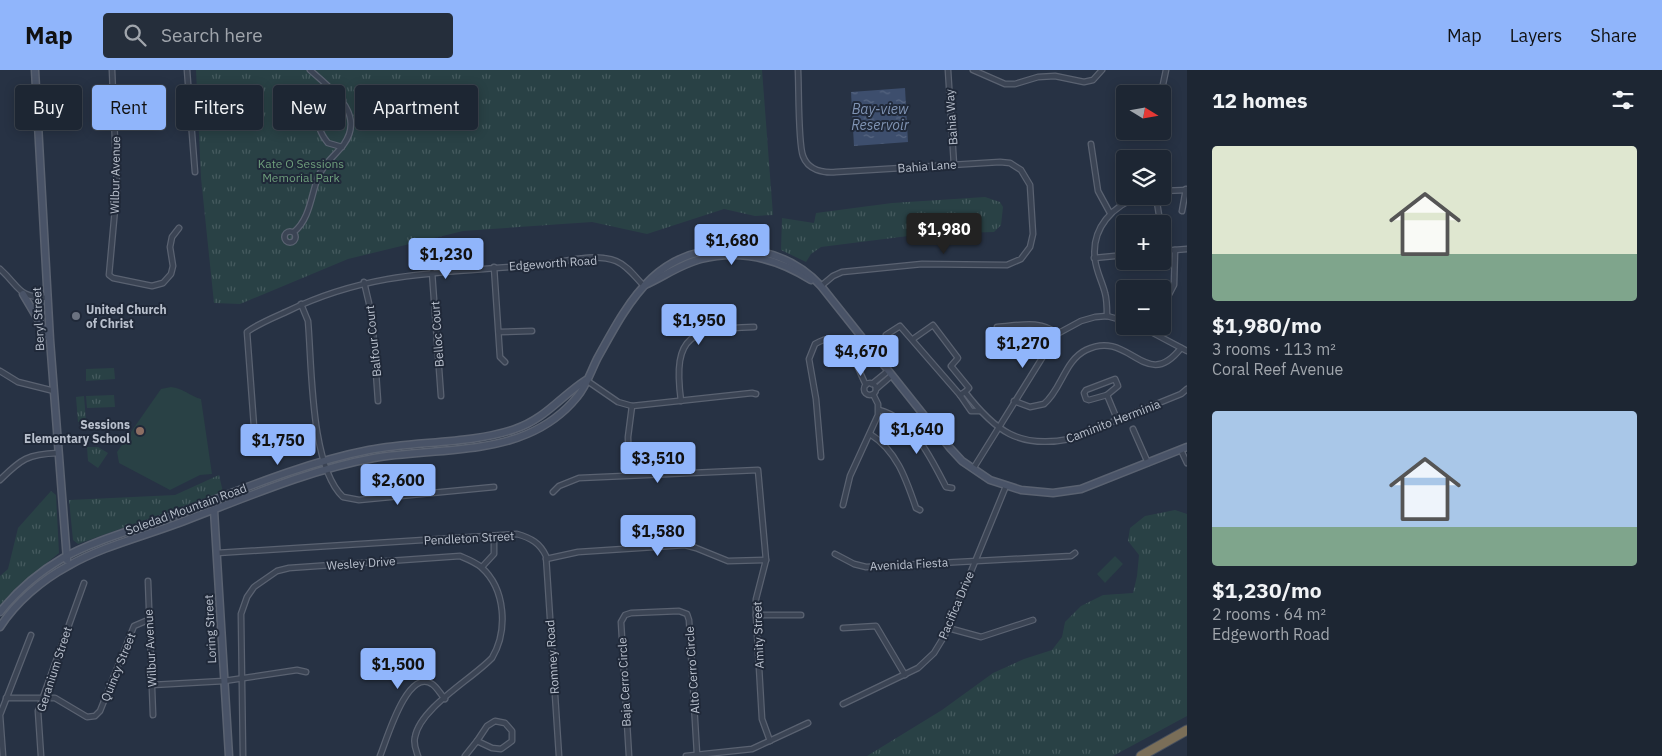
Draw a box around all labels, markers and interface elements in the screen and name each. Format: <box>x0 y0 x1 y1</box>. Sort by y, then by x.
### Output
search box <box>103 13 453 58</box>
text: Map <box>25 19 73 51</box>
icon: search <box>121 21 149 49</box>
text: Search here <box>161 23 263 47</box>
text: Map <box>1447 24 1482 47</box>
text: Layers <box>1510 24 1562 47</box>
text: Share <box>1590 24 1637 47</box>
chip: Buy <box>15 85 82 130</box>
chip: Rent <box>92 85 166 130</box>
chip: Filters <box>176 85 263 130</box>
chip: New <box>273 85 345 130</box>
chip: Apartment <box>355 85 478 130</box>
north arrow <box>1116 85 1171 140</box>
map controls <box>1116 85 1171 335</box>
text: 12 homes <box>1212 86 1308 114</box>
icon: filters <box>1609 86 1637 114</box>
street label: Bahia Way <box>942 88 960 146</box>
water label: Bay-view Reservoir <box>851 100 910 134</box>
street label: Wilbur Avenue <box>107 135 123 214</box>
button: layers <box>1116 150 1171 205</box>
park label: Kate O Sessions Memorial Park <box>258 156 344 185</box>
street label: Bahia Lane <box>897 156 957 176</box>
icon: home <box>1380 179 1470 269</box>
pin: $1,980 <box>903 212 985 255</box>
button: + <box>1116 215 1171 270</box>
text: $1,980 <box>918 219 970 239</box>
pin: $1,680 <box>691 224 773 266</box>
text: $1,680 <box>706 230 758 250</box>
pin: $1,230 <box>405 238 487 280</box>
text: $1,230 <box>420 244 472 264</box>
street label: Edgeworth Road <box>508 252 598 274</box>
button: − <box>1116 280 1171 335</box>
street label: Beryl Street <box>29 287 47 351</box>
street label: Belloc Court <box>427 300 447 368</box>
place label: United Church of Christ <box>86 302 167 331</box>
pin: $1,950 <box>658 304 740 346</box>
street label: Balfour Court <box>362 305 384 377</box>
marker: United Church of Christ <box>70 310 82 322</box>
text: $1,950 <box>673 310 725 330</box>
text: $1,980/mo <box>1212 311 1322 339</box>
pin: $1,270 <box>982 326 1064 369</box>
text: $1,270 <box>997 333 1049 353</box>
pin: $4,670 <box>820 334 902 377</box>
text: 3 rooms · 113 m² <box>1212 339 1336 359</box>
text: $4,670 <box>835 341 887 361</box>
text: Coral Reef Avenue <box>1212 359 1343 379</box>
street label: Caminito Herminia <box>1064 396 1163 446</box>
pin: $1,640 <box>876 412 958 455</box>
place label: Sessions Elementary School <box>24 417 130 446</box>
text: $1,640 <box>891 419 943 439</box>
pin: $1,750 <box>237 424 319 466</box>
marker: Sessions Elementary School <box>134 425 146 437</box>
text: $1,750 <box>252 430 304 450</box>
pin: $3,510 <box>617 442 699 484</box>
icon: home <box>1380 444 1470 534</box>
text: $3,510 <box>632 448 684 468</box>
pin: $2,600 <box>357 464 439 506</box>
text: $2,600 <box>372 470 424 490</box>
street label: Soledad Mountain Road <box>123 480 249 538</box>
pin: $1,580 <box>617 514 699 557</box>
text: $1,580 <box>632 521 684 541</box>
street label: Pendleton Street <box>423 528 515 548</box>
street label: Wesley Drive <box>326 553 397 573</box>
street label: Avenida Fiesta <box>869 554 949 574</box>
street label: Pacifica Drive <box>935 568 977 641</box>
text: $1,230/mo <box>1212 576 1322 604</box>
street label: Loring Street <box>201 594 219 664</box>
street label: Amity Street <box>749 601 767 669</box>
text: 2 rooms · 64 m² <box>1212 604 1326 624</box>
street label: Wilbur Avenue <box>140 608 160 687</box>
street label: Romney Road <box>542 619 562 695</box>
text: Edgeworth Road <box>1212 624 1330 644</box>
street label: Geranium Street <box>33 625 75 713</box>
street label: Alto Cerro Circle <box>681 625 703 714</box>
street label: Quincy Street <box>97 630 139 704</box>
street label: Baja Cerro Circle <box>614 637 634 727</box>
pin: $1,500 <box>357 648 439 690</box>
text: $1,500 <box>372 654 424 674</box>

